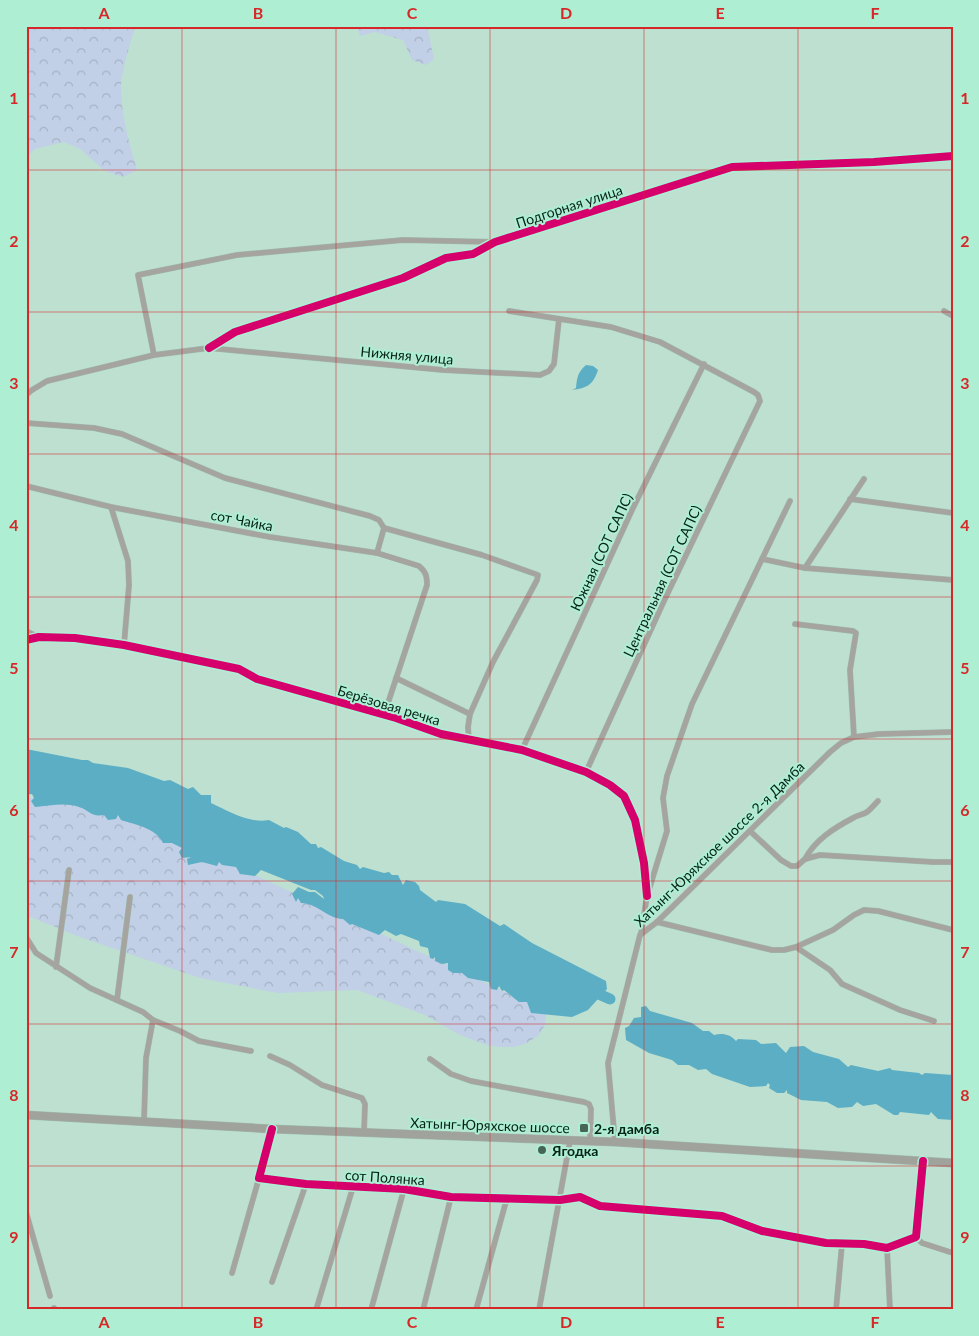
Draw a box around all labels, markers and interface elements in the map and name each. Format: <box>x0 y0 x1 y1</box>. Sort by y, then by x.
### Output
text: A <box>97 3 110 22</box>
text: B <box>253 3 263 22</box>
text: C <box>407 3 418 22</box>
text: D <box>560 3 572 22</box>
text: E <box>715 3 725 22</box>
text: F <box>870 3 880 22</box>
text: 1 <box>9 88 19 107</box>
text: 1 <box>960 88 970 107</box>
street label: Подгорная улица <box>513 181 625 231</box>
text: 2 <box>9 231 19 250</box>
text: 2 <box>960 231 970 250</box>
street label: Нижняя улица <box>360 342 454 368</box>
text: 3 <box>9 373 19 392</box>
text: 3 <box>960 373 970 392</box>
street label: Южная (СОТ САПС) <box>566 490 636 614</box>
street label: Центральная (СОТ САПС) <box>619 502 705 659</box>
street label: сот Чайка <box>209 506 275 534</box>
text: 4 <box>9 515 19 534</box>
text: 4 <box>960 515 970 534</box>
text: 5 <box>9 658 19 677</box>
text: 5 <box>960 658 970 677</box>
street label: Берёзовая речка <box>336 681 442 729</box>
street label: Хатынг-Юряхское шоссе 2-я Дамба <box>630 758 808 930</box>
text: 6 <box>9 800 19 819</box>
text: 6 <box>960 800 970 819</box>
text: 7 <box>9 942 19 961</box>
text: 7 <box>960 942 970 961</box>
text: 8 <box>9 1085 19 1104</box>
text: 8 <box>960 1085 970 1104</box>
street label: Хатынг-Юряхское шоссе <box>410 1114 570 1136</box>
place label: 2-я дамба <box>594 1120 659 1137</box>
marker: 2-я дамба <box>578 1122 590 1134</box>
place label: Ягодка <box>551 1142 598 1159</box>
marker: Ягодка <box>536 1144 548 1156</box>
street label: сот Полянка <box>345 1166 425 1188</box>
text: 9 <box>9 1227 19 1246</box>
text: 9 <box>960 1227 970 1246</box>
text: A <box>97 1312 110 1331</box>
text: B <box>253 1312 263 1331</box>
text: C <box>407 1312 418 1331</box>
text: D <box>560 1312 572 1331</box>
text: E <box>715 1312 725 1331</box>
text: F <box>870 1312 880 1331</box>

